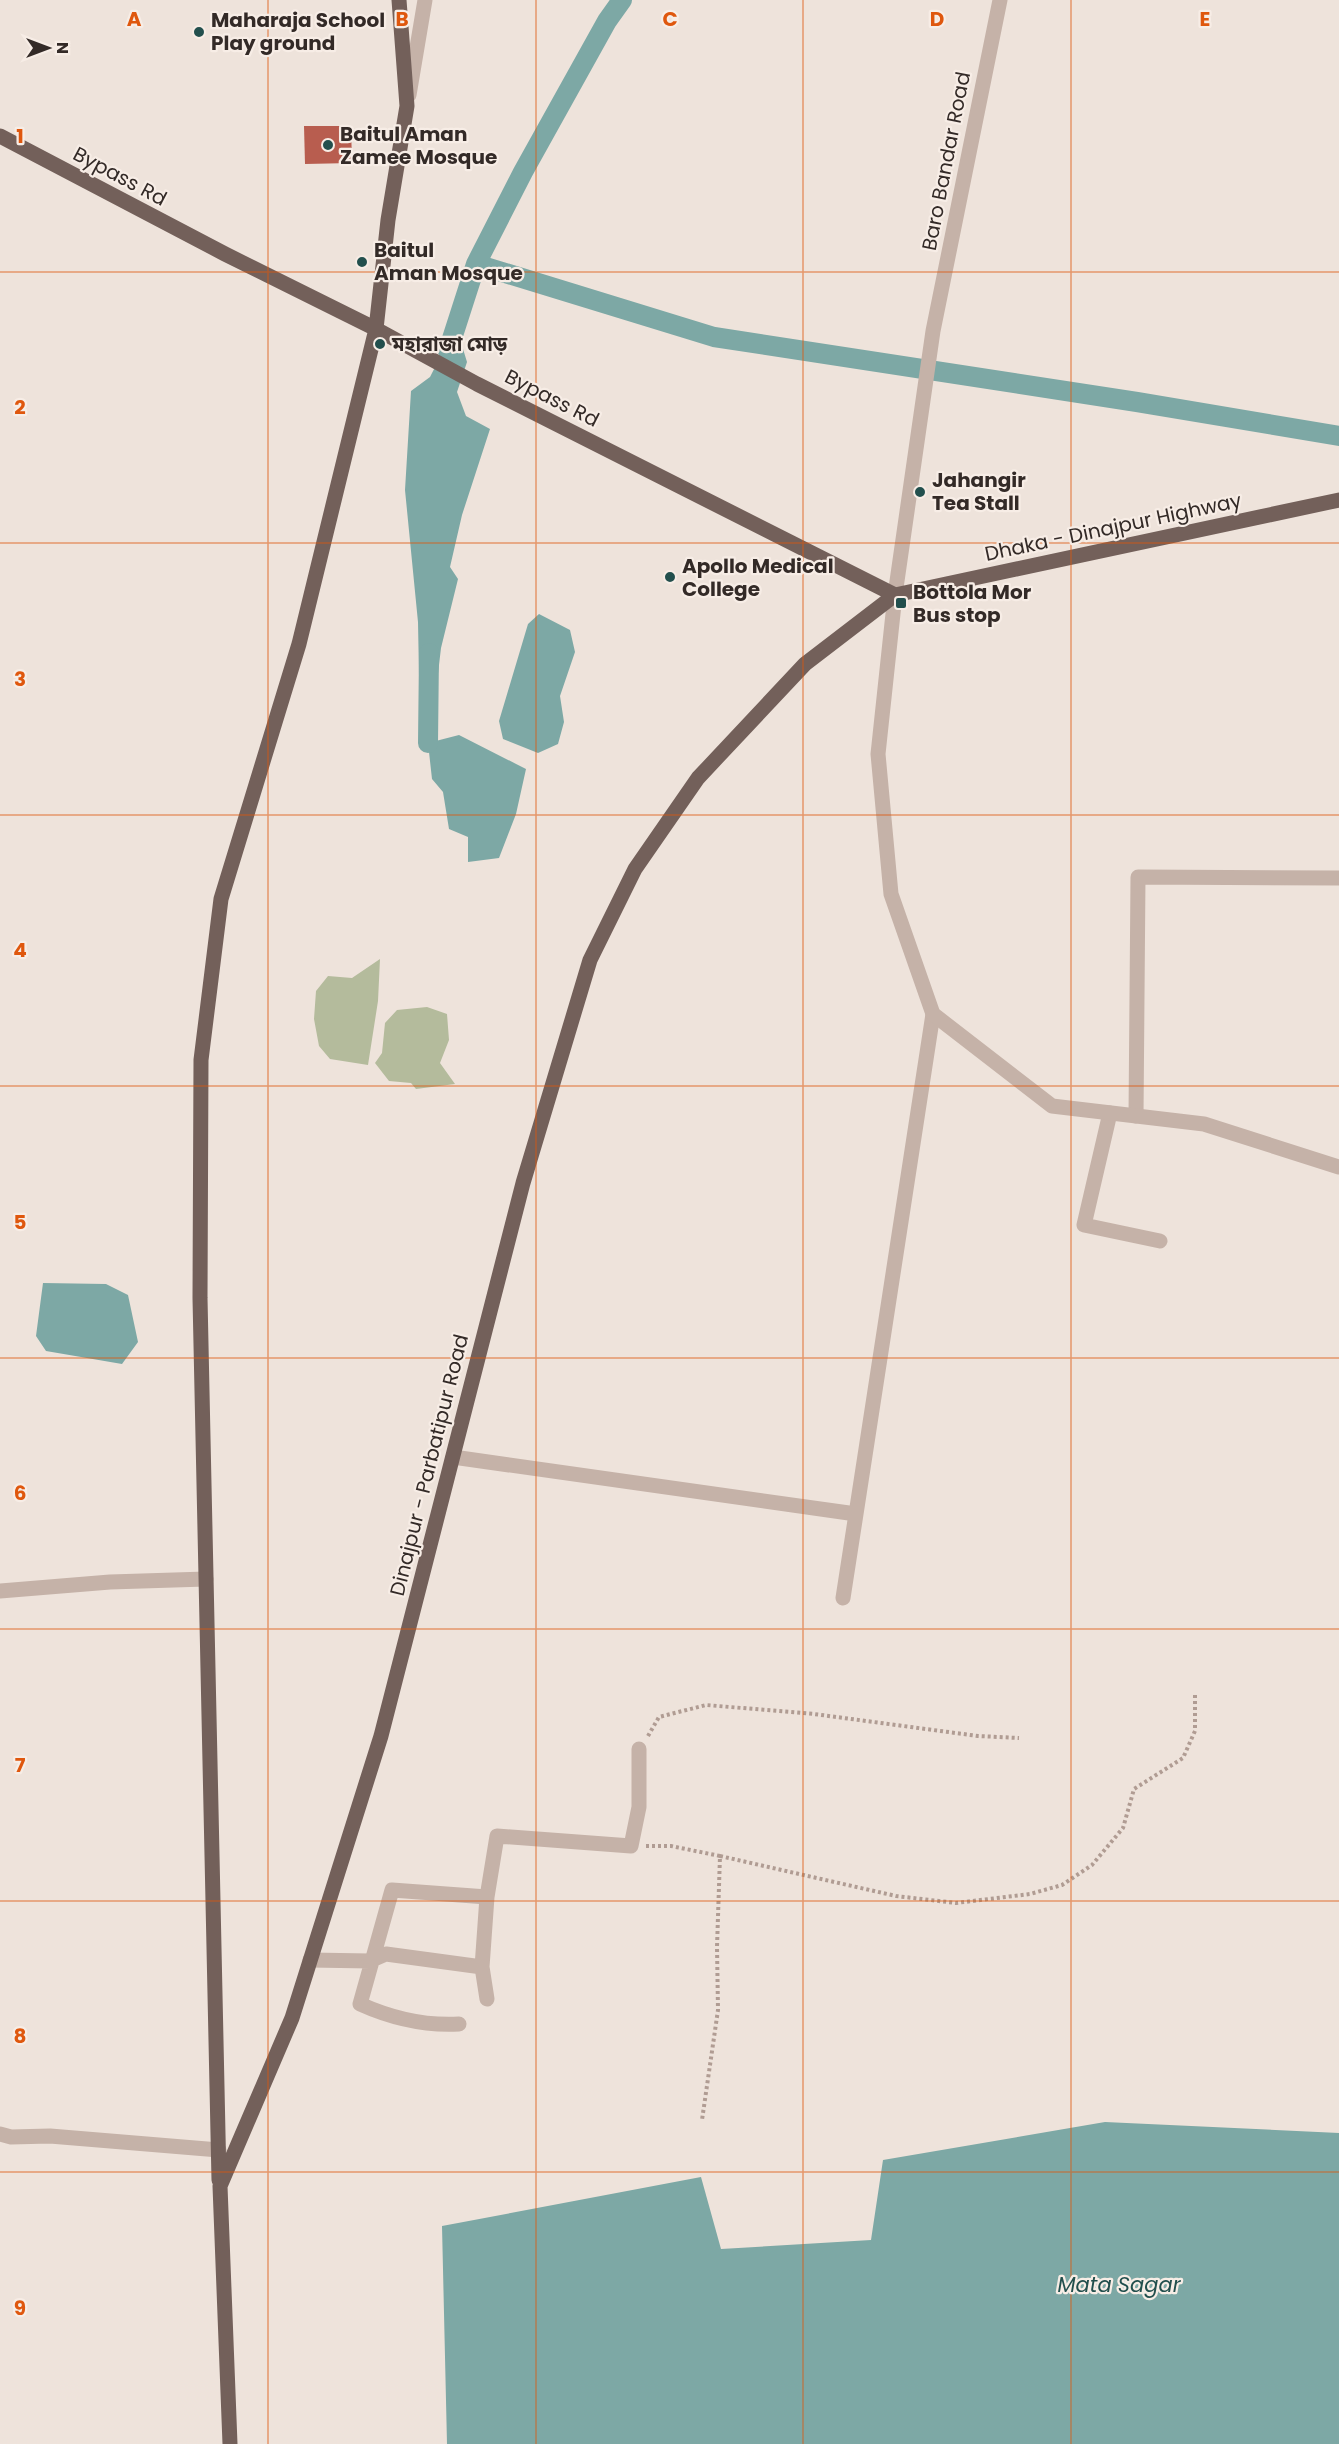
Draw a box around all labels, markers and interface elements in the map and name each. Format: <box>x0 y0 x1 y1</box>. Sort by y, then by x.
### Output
text: A <box>127 5 142 33</box>
text: B <box>395 5 409 33</box>
text: C <box>662 5 678 33</box>
text: D <box>930 5 944 33</box>
text: E <box>1200 5 1210 33</box>
place label: Maharaja School Play ground <box>211 6 385 57</box>
north arrow <box>18 18 78 78</box>
marker: Maharaja School Play ground <box>192 25 206 39</box>
text: N <box>51 42 74 54</box>
street label: Baro Bandar Road <box>915 69 977 253</box>
place label: Baitul Aman Zamee Mosque <box>340 120 497 171</box>
text: 1 <box>16 122 24 150</box>
marker: Baitul Aman Zamee Mosque <box>321 138 335 152</box>
street label: Bypass Rd <box>68 140 172 212</box>
place label: Baitul Aman Mosque <box>374 236 523 287</box>
marker: Baitul Aman Mosque <box>355 255 369 269</box>
place label: মহারাজা মোড় <box>391 330 508 358</box>
marker: মহারাজা মোড় <box>373 337 387 351</box>
street label: Bypass Rd <box>500 362 604 434</box>
text: 2 <box>14 393 26 421</box>
place label: Jahangir Tea Stall <box>932 466 1026 517</box>
marker: Jahangir Tea Stall <box>913 485 927 499</box>
street label: Dhaka - Dinajpur Highway <box>982 486 1244 568</box>
place label: Apollo Medical College <box>682 552 834 603</box>
marker: Apollo Medical College <box>663 570 677 584</box>
place label: Bottola Mor Bus stop <box>913 578 1032 629</box>
marker: Bottola Mor Bus stop <box>894 596 908 610</box>
text: 3 <box>14 665 26 693</box>
text: 4 <box>13 936 27 964</box>
text: 5 <box>14 1208 27 1236</box>
street label: Dinajpur - Parbatipur Road <box>383 1331 475 1599</box>
text: 6 <box>14 1479 26 1507</box>
text: 7 <box>15 1751 26 1779</box>
text: 8 <box>14 2022 26 2050</box>
water label: Mata Sagar <box>1057 2270 1182 2299</box>
text: 9 <box>14 2294 26 2322</box>

